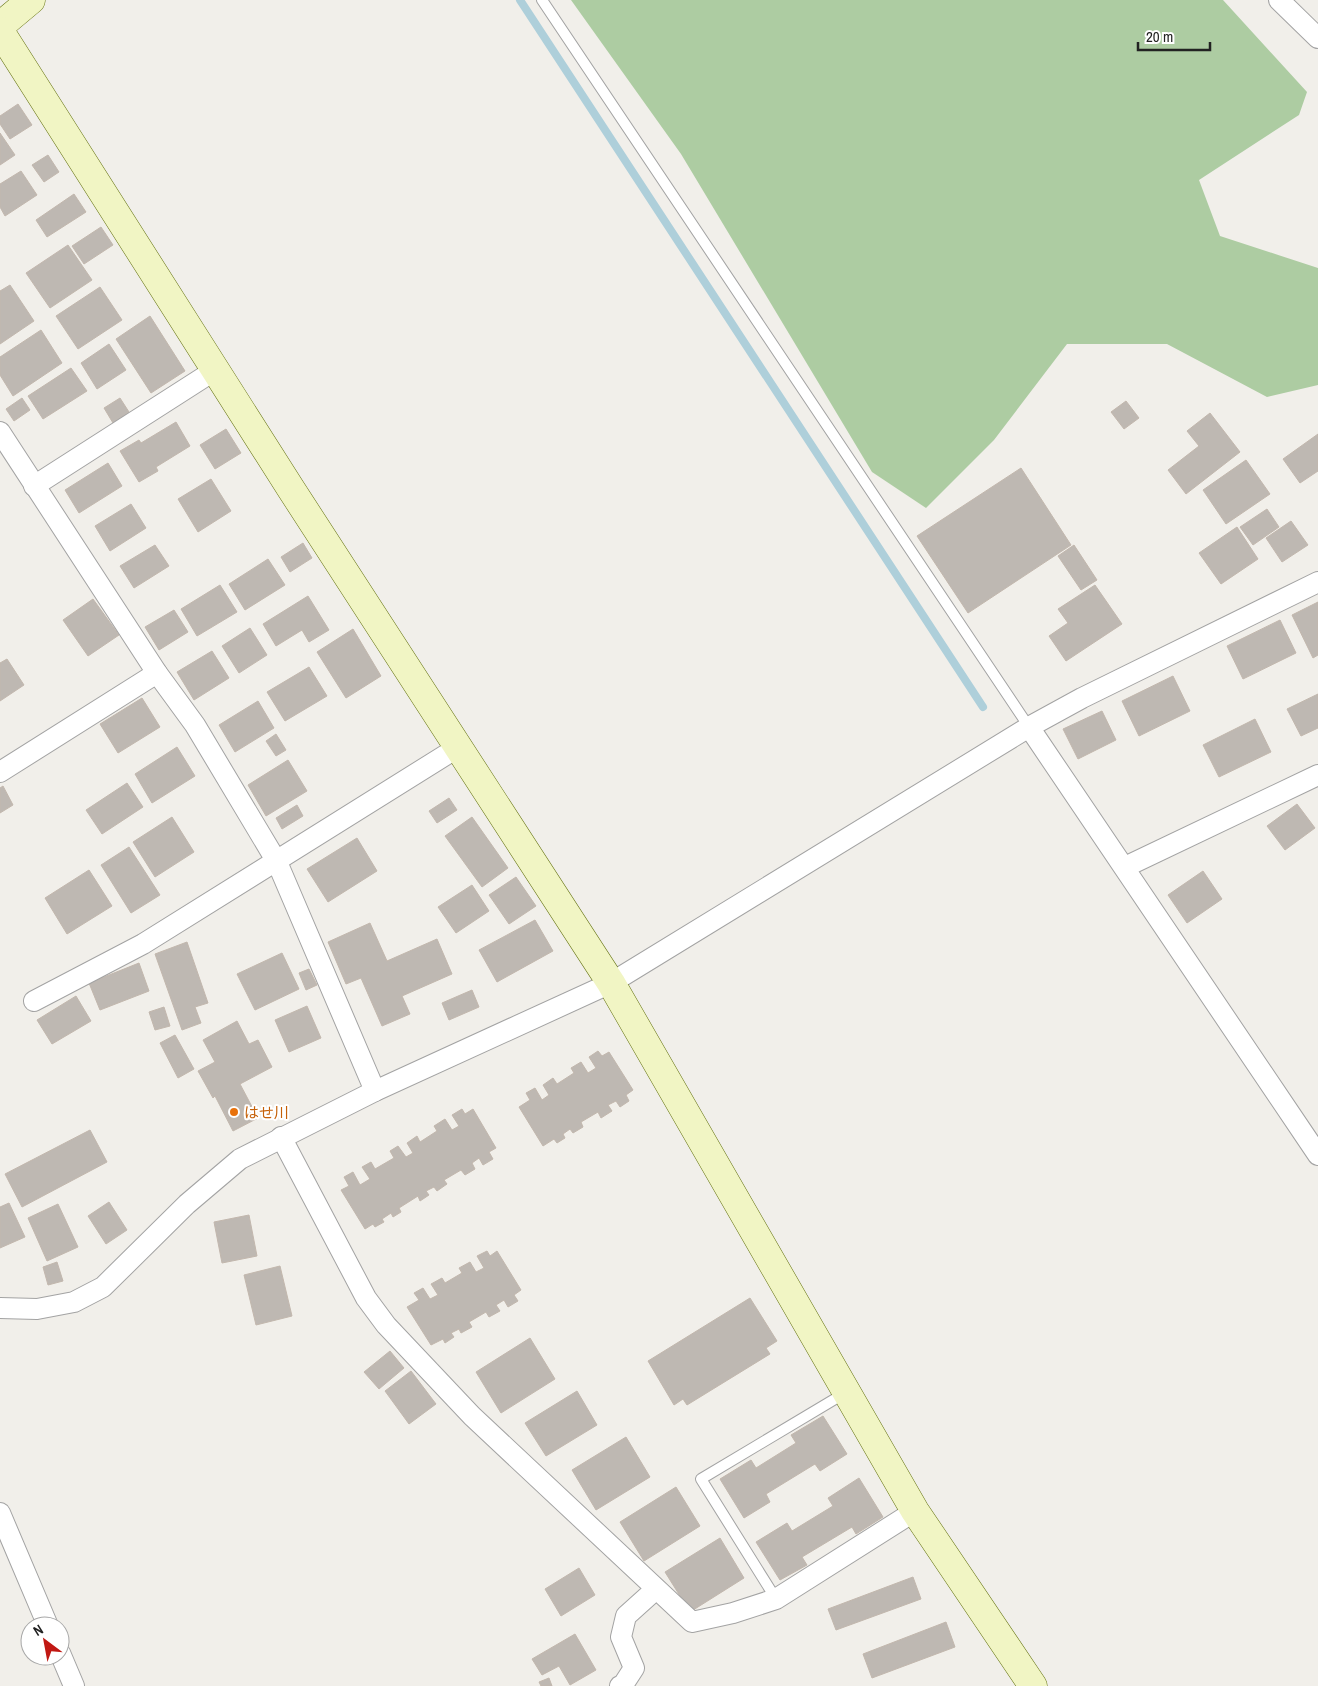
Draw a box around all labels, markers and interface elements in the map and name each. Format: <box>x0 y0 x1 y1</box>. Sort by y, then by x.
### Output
scale bar <box>1138 20 1210 52</box>
text: 20 m <box>1146 26 1173 47</box>
place label: はせ川 <box>244 1102 289 1123</box>
marker: はせ川 <box>228 1106 240 1118</box>
north arrow <box>20 1616 70 1666</box>
text: N <box>30 1620 46 1640</box>

